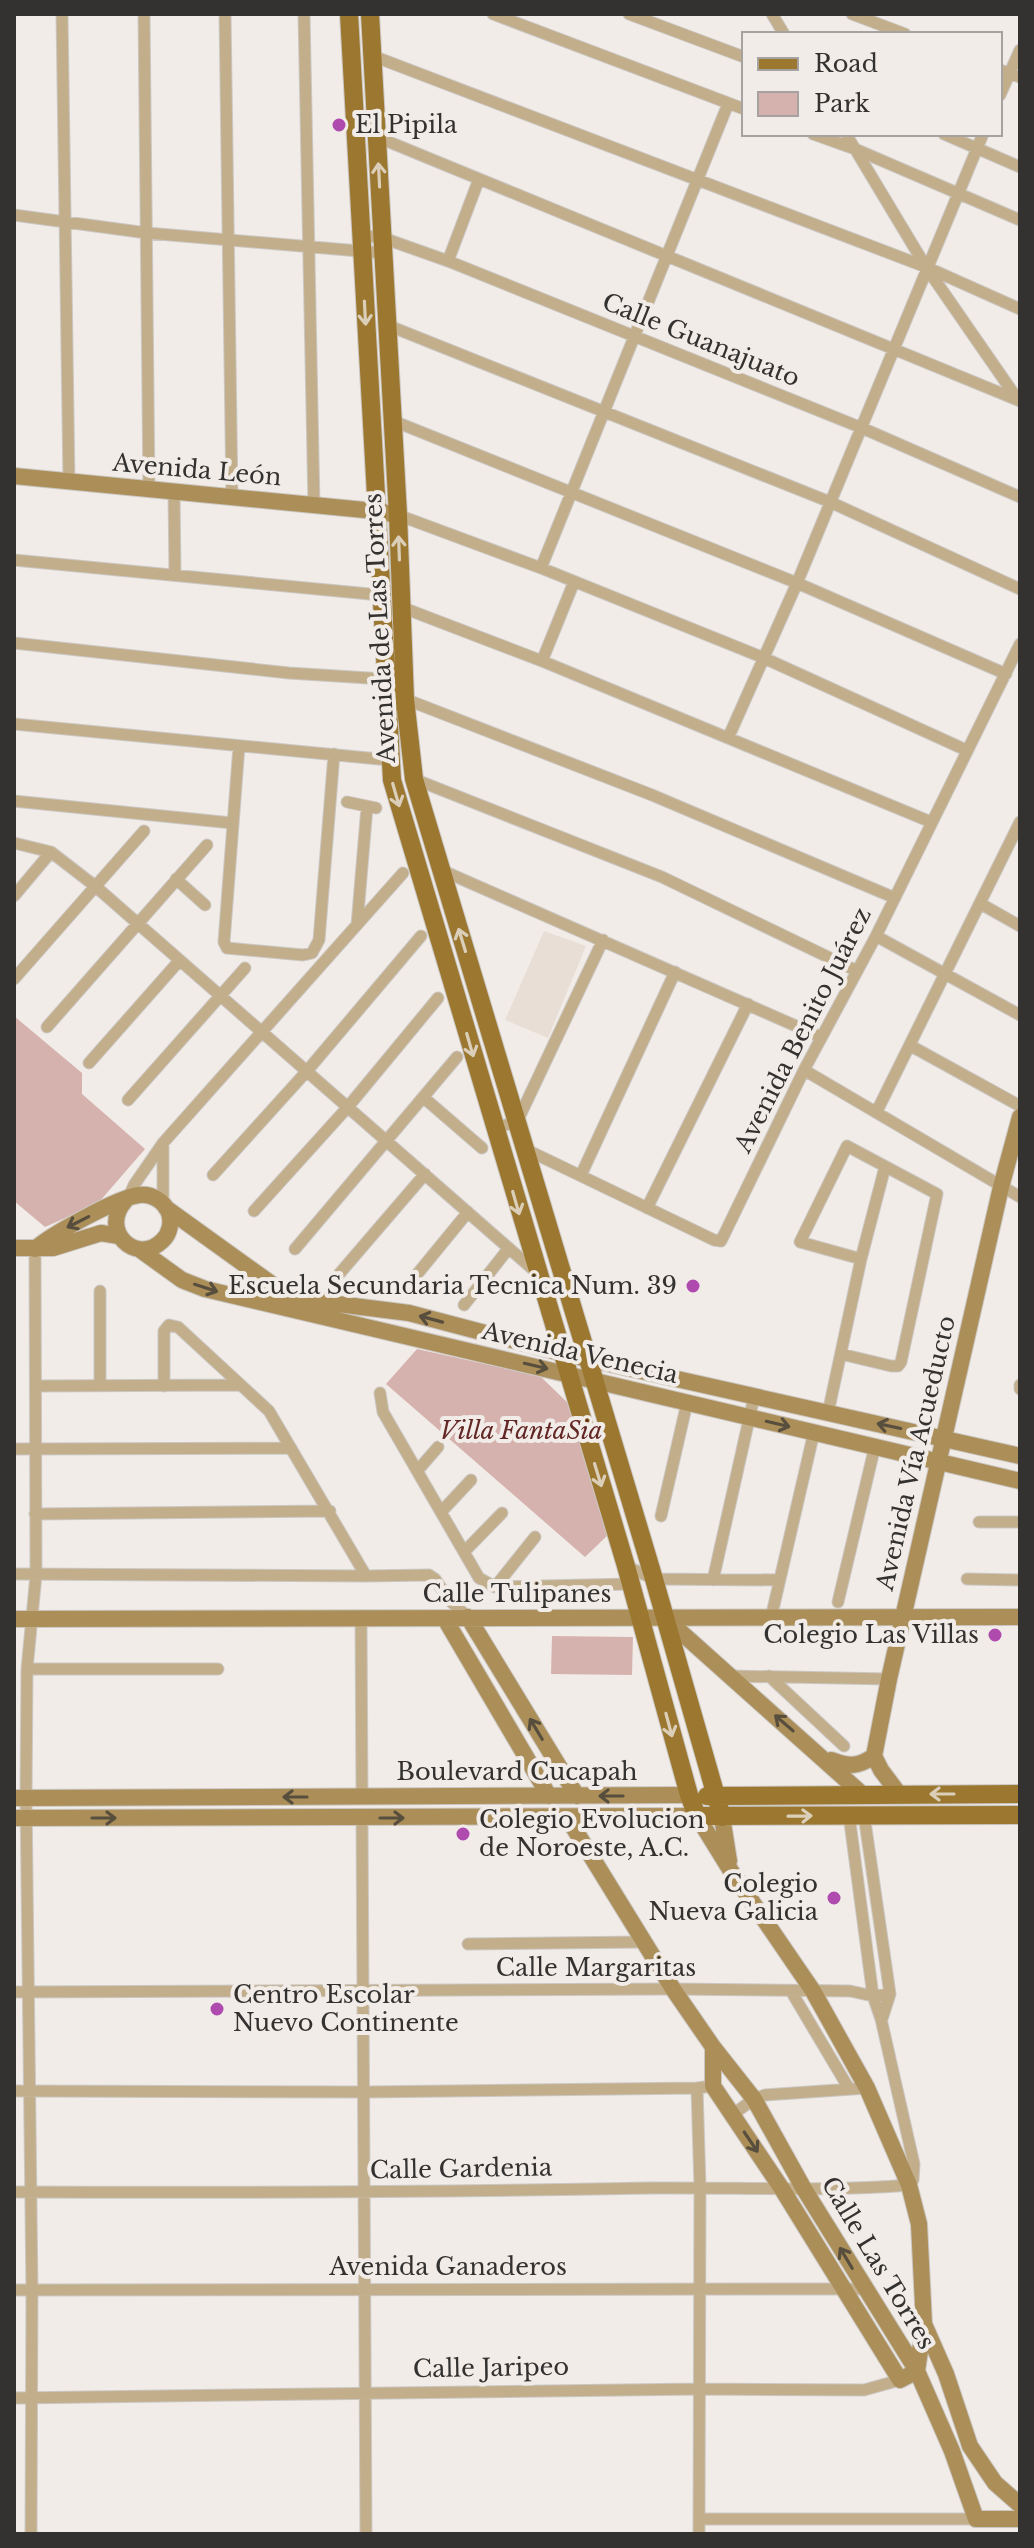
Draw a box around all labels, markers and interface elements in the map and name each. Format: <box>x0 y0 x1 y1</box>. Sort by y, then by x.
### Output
legend <box>742 32 1002 136</box>
text: Road <box>814 49 878 78</box>
text: Park <box>814 89 870 118</box>
place label: El Pipila <box>355 110 458 139</box>
marker: El Pipila <box>330 116 348 134</box>
one-way arrow <box>371 162 386 189</box>
street label: Calle Guanajuato <box>598 287 804 392</box>
one-way arrow <box>358 299 373 326</box>
street label: Avenida León <box>110 448 283 491</box>
street label: Avenida de Las Torres <box>358 492 401 765</box>
one-way arrow <box>392 535 407 562</box>
one-way arrow <box>389 782 404 808</box>
street label: Avenida Benito Juárez <box>728 902 877 1158</box>
one-way arrow <box>454 928 469 954</box>
one-way arrow <box>463 1031 478 1057</box>
one-way arrow <box>509 1189 524 1215</box>
one-way arrow <box>67 1215 91 1231</box>
place label: Escuela Secundaria Tecnica Num. 39 <box>228 1271 677 1300</box>
marker: Escuela Secundaria Tecnica Num. 39 <box>684 1277 702 1295</box>
one-way arrow <box>193 1282 218 1296</box>
one-way arrow <box>419 1311 445 1326</box>
street label: Avenida Vía Acueducto <box>870 1313 961 1594</box>
street label: Avenida Venecia <box>478 1316 682 1389</box>
one-way arrow <box>522 1359 548 1374</box>
park label: Villa FantaSia <box>440 1416 602 1445</box>
one-way arrow <box>765 1417 791 1432</box>
one-way arrow <box>877 1418 903 1433</box>
one-way arrow <box>591 1461 606 1487</box>
street label: Calle Tulipanes <box>423 1579 611 1608</box>
place label: Colegio Las Villas <box>763 1620 979 1649</box>
marker: Colegio Las Villas <box>986 1626 1004 1644</box>
one-way arrow <box>662 1711 677 1737</box>
one-way arrow <box>774 1714 794 1732</box>
one-way arrow <box>528 1718 544 1741</box>
street label: Boulevard Cucapah <box>396 1757 638 1786</box>
one-way arrow <box>929 1786 956 1802</box>
one-way arrow <box>598 1788 625 1804</box>
one-way arrow <box>282 1789 309 1805</box>
place label: Colegio Evolucion de Noroeste, A.C. <box>479 1805 705 1862</box>
one-way arrow <box>786 1808 813 1824</box>
one-way arrow <box>90 1810 117 1826</box>
one-way arrow <box>378 1810 405 1826</box>
marker: Colegio Evolucion de Noroeste, A.C. <box>454 1825 472 1843</box>
place label: Colegio Nueva Galicia <box>649 1869 819 1926</box>
marker: Colegio Nueva Galicia <box>825 1889 843 1907</box>
street label: Calle Margaritas <box>496 1953 696 1982</box>
place label: Centro Escolar Nuevo Continente <box>233 1980 459 2037</box>
marker: Centro Escolar Nuevo Continente <box>208 2000 226 2018</box>
one-way arrow <box>742 2130 759 2152</box>
street label: Calle Gardenia <box>370 2152 553 2185</box>
street label: Calle Las Torres <box>815 2171 941 2354</box>
one-way arrow <box>837 2247 853 2270</box>
street label: Avenida Ganaderos <box>328 2252 567 2281</box>
street label: Calle Jaripeo <box>413 2352 569 2383</box>

